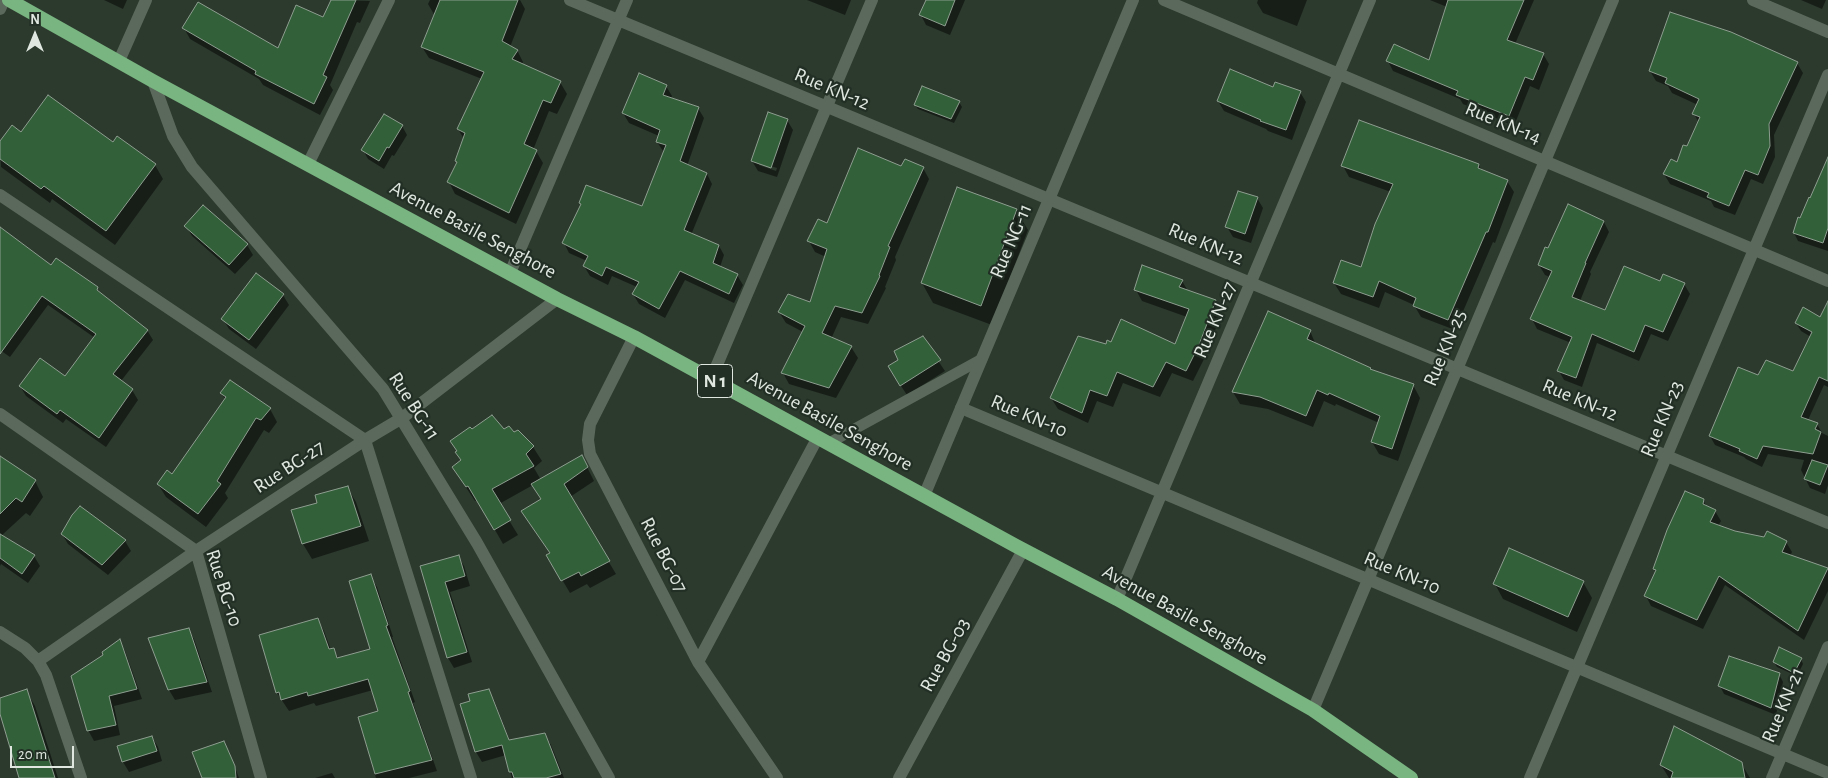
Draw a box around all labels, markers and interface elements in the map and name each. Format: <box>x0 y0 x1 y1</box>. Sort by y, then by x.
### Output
north arrow <box>10 10 60 60</box>
text: N <box>30 13 40 27</box>
street label: Rue KN-12 <box>791 62 873 116</box>
street label: Rue KN-14 <box>1461 96 1545 150</box>
street label: Avenue Basile Senghore <box>386 176 560 284</box>
street label: Rue NG-11 <box>985 200 1037 282</box>
street label: Rue KN-12 <box>1165 217 1247 271</box>
street label: Rue KN-27 <box>1188 278 1242 362</box>
street label: Rue KN-25 <box>1418 306 1472 390</box>
road number: N 1 <box>698 364 732 398</box>
street label: Avenue Basile Senghore <box>743 366 917 476</box>
street label: Rue BG-11 <box>383 368 445 444</box>
street label: Rue KN-12 <box>1539 373 1621 427</box>
street label: Rue KN-23 <box>1635 377 1689 461</box>
street label: Rue KN-10 <box>987 389 1071 443</box>
street label: Rue BG-27 <box>249 435 329 499</box>
street label: Rue BG-07 <box>635 513 693 597</box>
street label: Rue BG-10 <box>200 546 248 630</box>
street label: Rue KN-10 <box>1360 546 1444 600</box>
street label: Avenue Basile Senghore <box>1098 560 1272 670</box>
street label: Rue BG-03 <box>915 614 975 696</box>
street label: Rue KN-21 <box>1756 664 1810 746</box>
scale bar <box>12 736 76 768</box>
text: 20 m <box>18 747 47 762</box>

